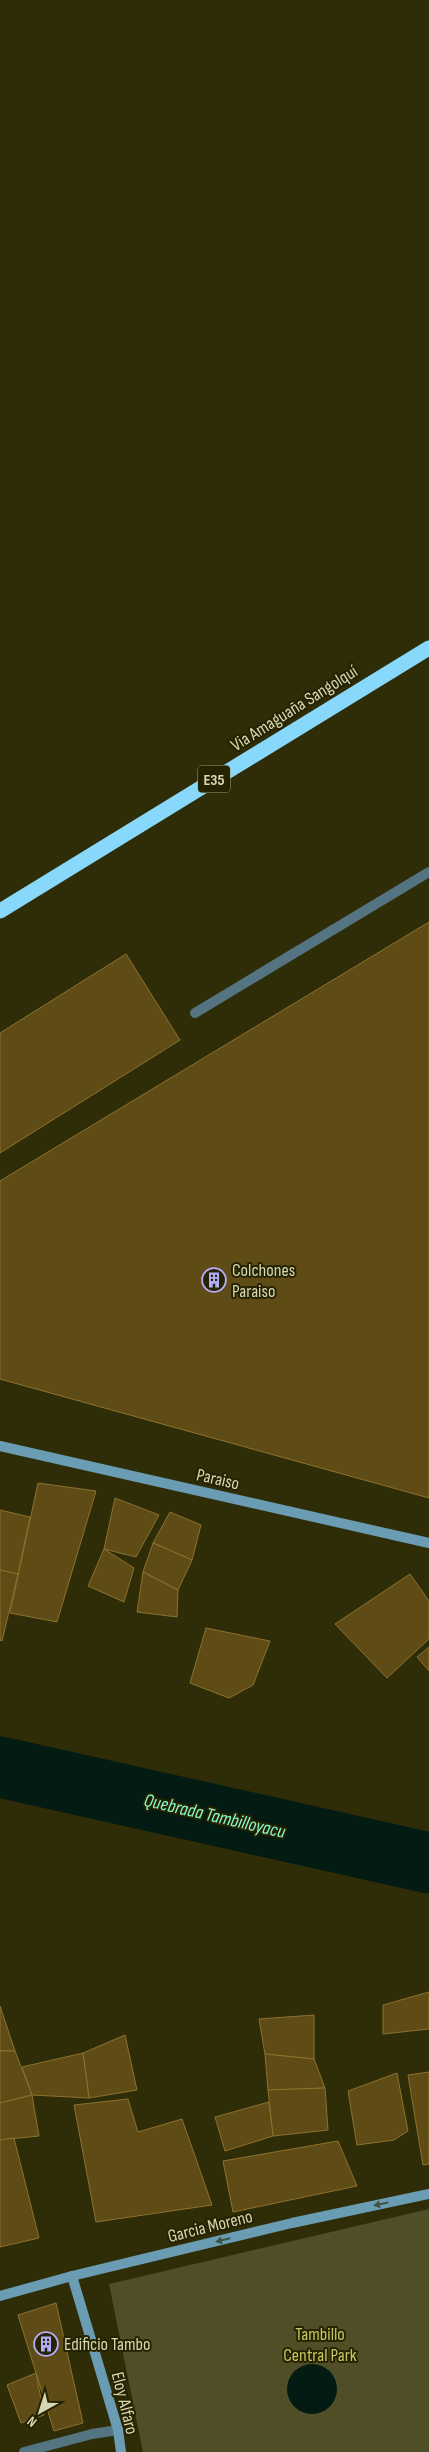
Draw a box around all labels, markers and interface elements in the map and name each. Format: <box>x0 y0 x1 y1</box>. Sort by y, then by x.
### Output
street label: Via Amaguaña Sangolquí <box>227 661 362 756</box>
road number: E35 <box>198 766 230 792</box>
place label: Colchones Paraiso <box>232 1260 295 1302</box>
building icon: Colchones Paraiso <box>201 1267 227 1293</box>
street label: Paraiso <box>194 1464 241 1495</box>
water label: Quebrada Tambilloyacu <box>142 1789 288 1844</box>
one-way arrow <box>374 2200 389 2208</box>
street label: Garcia Moreno <box>166 2206 255 2247</box>
one-way arrow <box>215 2236 230 2244</box>
park label: Tambillo Central Park <box>283 2324 357 2366</box>
building icon: Edificio Tambo <box>33 2331 59 2357</box>
place label: Edificio Tambo <box>64 2334 150 2355</box>
street label: Eloy Alfaro <box>107 2370 142 2436</box>
north arrow <box>15 2387 65 2437</box>
text: N <box>24 2413 40 2431</box>

